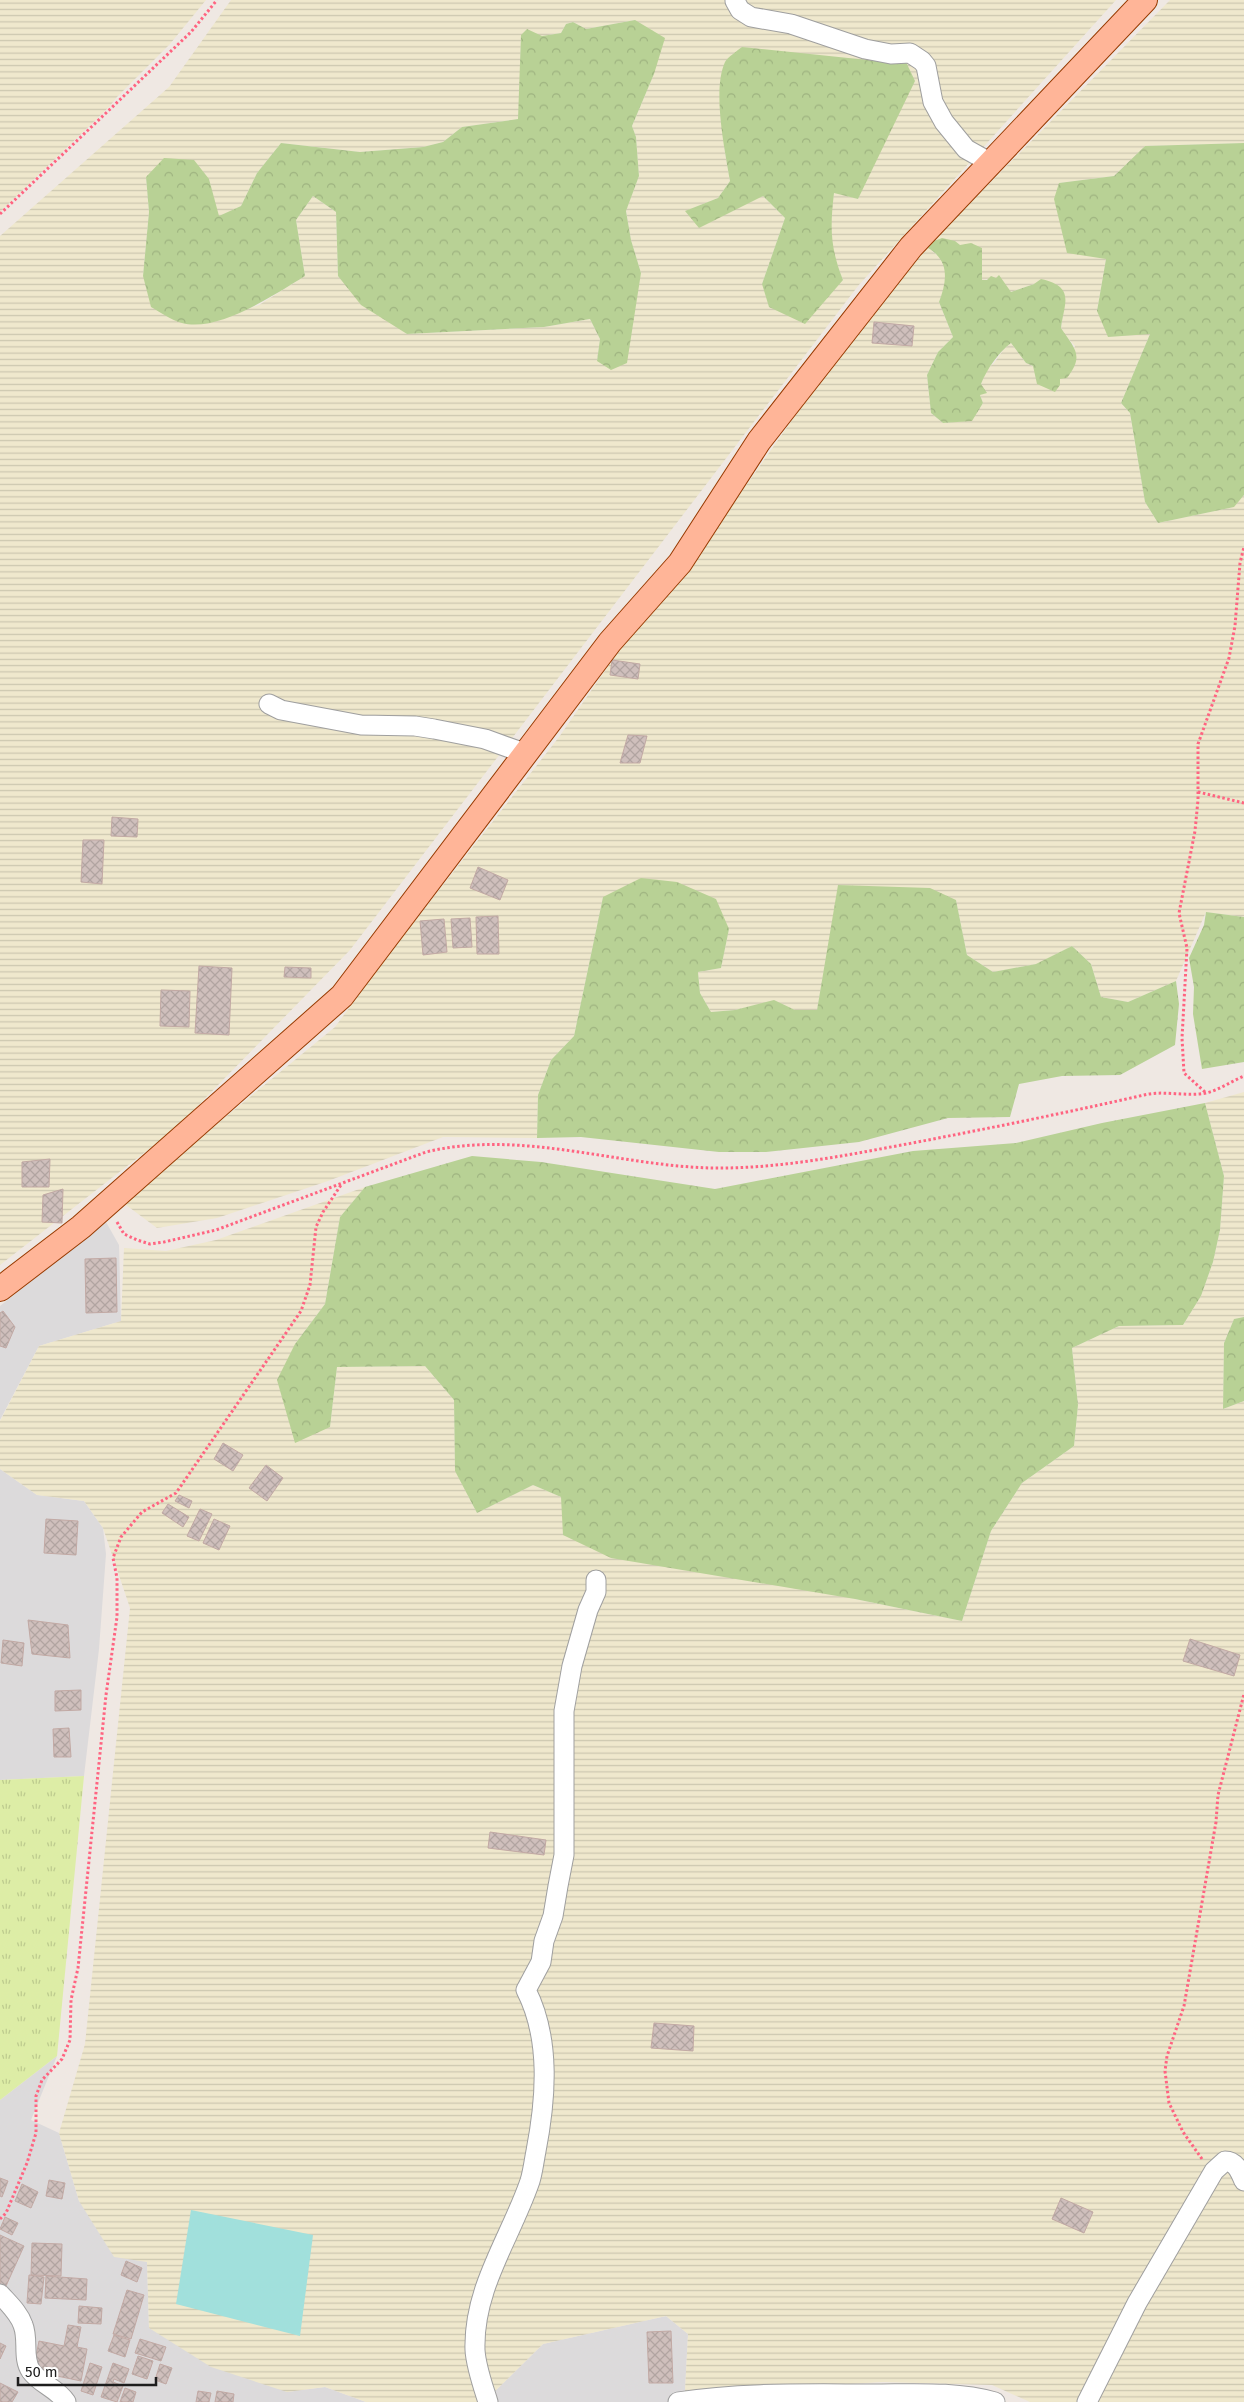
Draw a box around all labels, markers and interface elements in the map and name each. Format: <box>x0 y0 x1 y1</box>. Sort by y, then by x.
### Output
scale bar <box>18 2354 155 2386</box>
text: 50 m <box>25 2363 58 2381</box>

